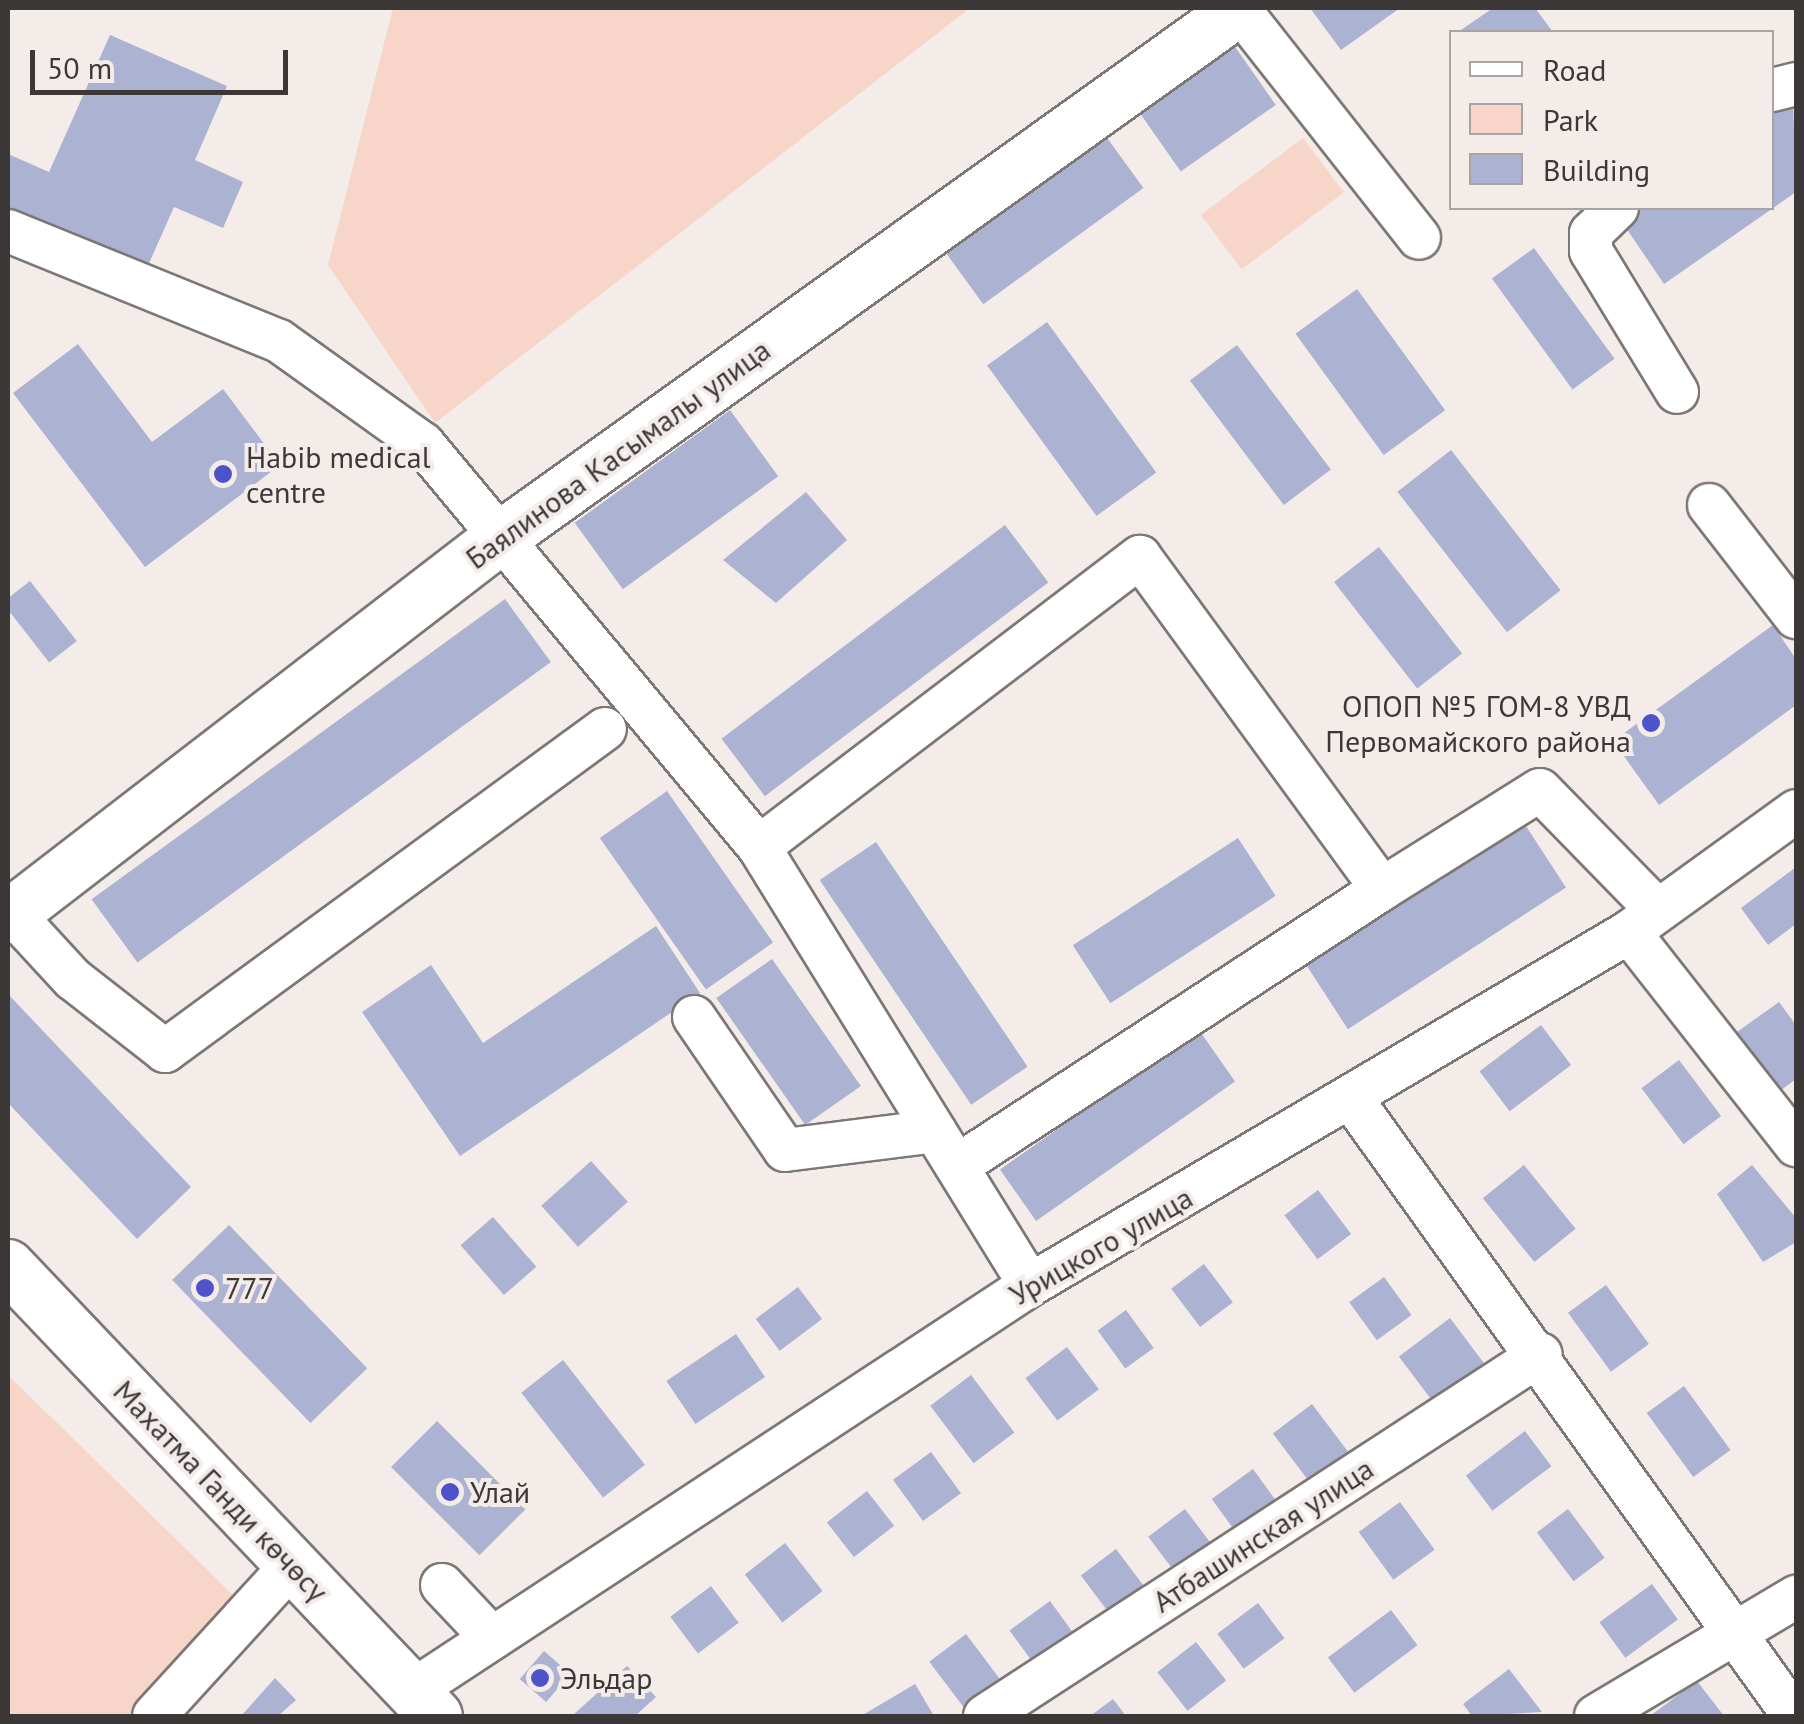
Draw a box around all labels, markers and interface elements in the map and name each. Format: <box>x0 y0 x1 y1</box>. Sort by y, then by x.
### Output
scale bar <box>35 30 292 92</box>
legend <box>1449 30 1774 210</box>
text: 50 m <box>47 48 112 87</box>
text: Road <box>1543 50 1607 89</box>
text: Park <box>1543 100 1598 139</box>
text: Building <box>1543 150 1650 189</box>
street label: Баялинова Касымалы улица <box>459 332 777 576</box>
place label: Habib medical centre <box>246 439 430 510</box>
marker: Habib medical centre <box>210 461 236 487</box>
place label: ОПОП №5 ГОМ-8 УВД Первомайского района <box>1325 688 1631 758</box>
marker: ОПОП №5 ГОМ-8 УВД Первомайского района <box>1640 712 1662 734</box>
street label: Урицкого улица <box>1003 1179 1199 1313</box>
place label: 777 <box>225 1270 274 1306</box>
marker: 777 <box>194 1277 216 1299</box>
street label: Махатма Ганди көчөсү <box>106 1373 336 1609</box>
street label: Атбашинская улица <box>1146 1450 1380 1620</box>
place label: Улай <box>470 1474 530 1510</box>
marker: Улай <box>439 1481 461 1503</box>
place label: Эльдар <box>560 1660 652 1696</box>
marker: Эльдар <box>529 1667 551 1689</box>

